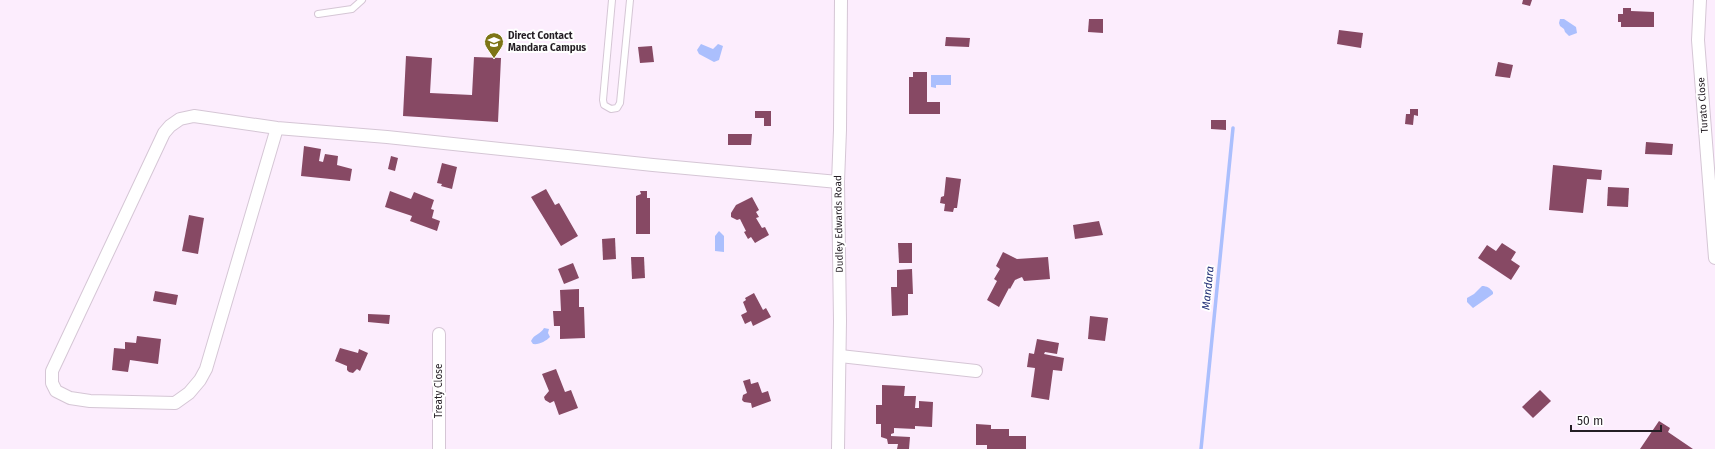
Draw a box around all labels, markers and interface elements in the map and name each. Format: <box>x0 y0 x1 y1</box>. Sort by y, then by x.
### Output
place label: Direct Contact Mandara Campus <box>508 30 586 54</box>
school or university icon: Direct Contact Mandara Campus <box>483 31 505 59</box>
street label: Turato Close <box>1695 77 1711 133</box>
street label: Dudley Edwards Road <box>832 175 846 273</box>
water label: Mandara <box>1199 265 1217 311</box>
street label: Treaty Close <box>433 364 445 418</box>
scale bar <box>1571 407 1661 433</box>
text: 50 m <box>1577 414 1603 428</box>

